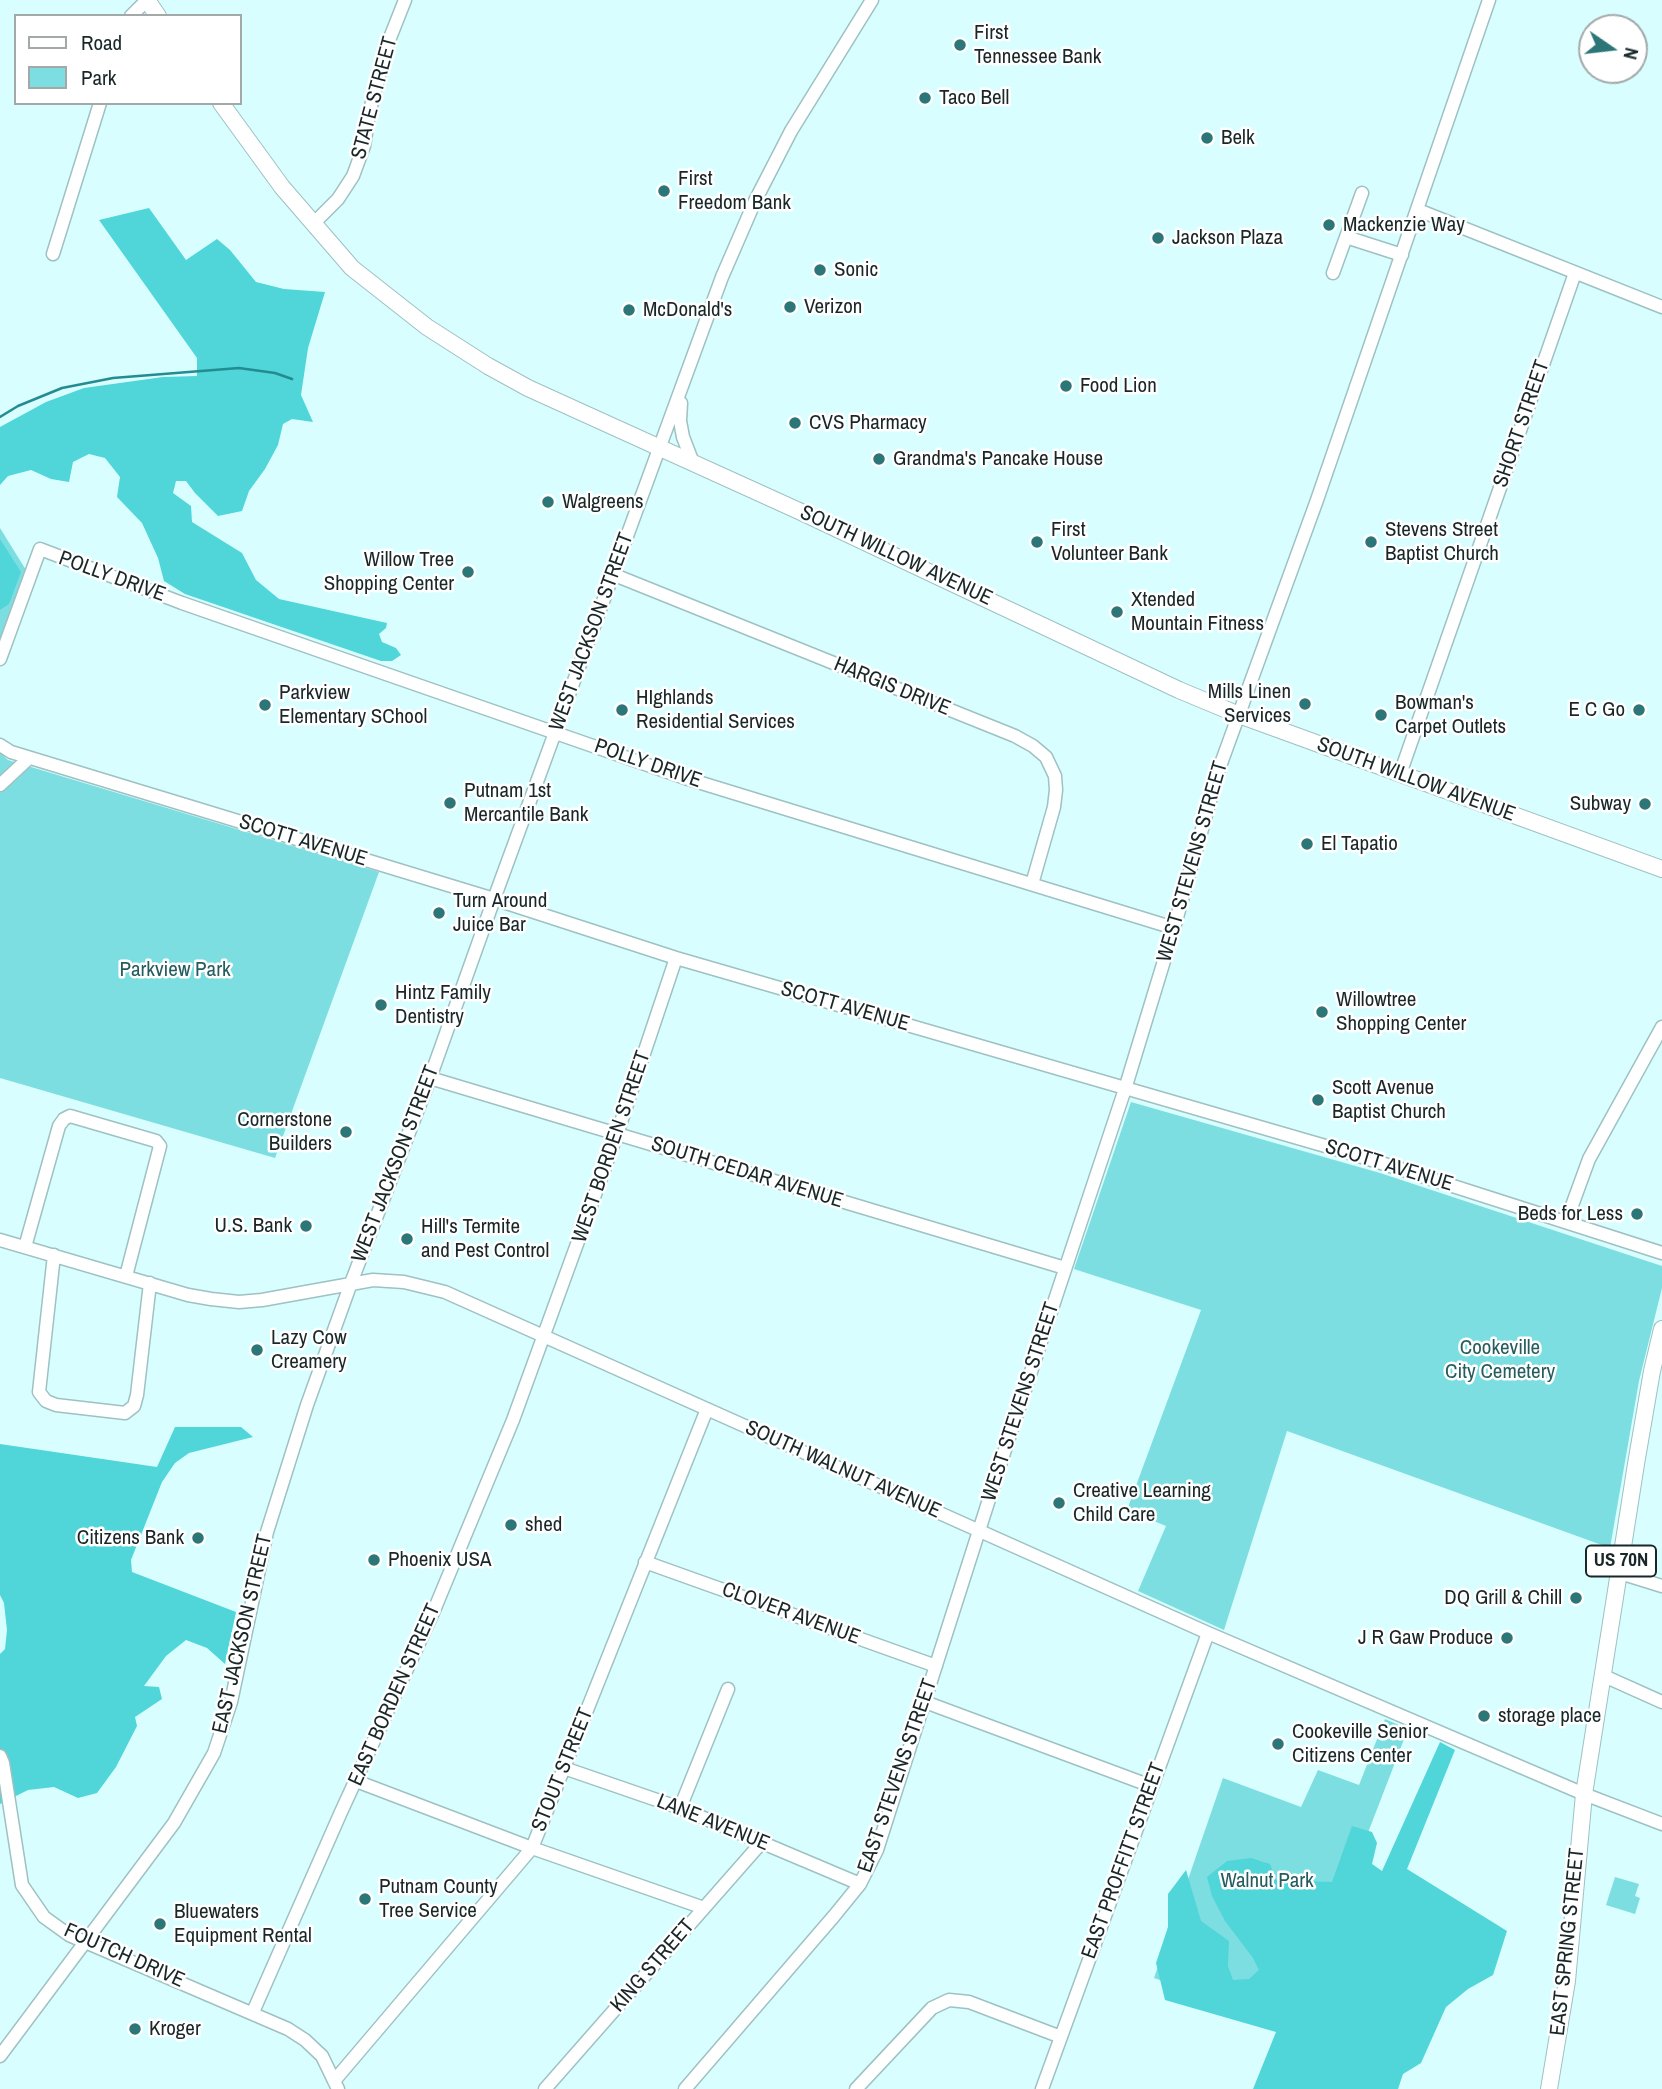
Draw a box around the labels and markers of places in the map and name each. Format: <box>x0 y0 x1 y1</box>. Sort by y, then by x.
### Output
place label: First Tennessee Bank <box>974 20 1101 70</box>
marker: First Tennessee Bank <box>952 37 968 53</box>
place label: Taco Bell <box>939 85 1009 111</box>
marker: Taco Bell <box>917 90 933 106</box>
place label: Belk <box>1221 125 1254 151</box>
marker: Belk <box>1199 130 1215 146</box>
place label: First Freedom Bank <box>678 166 791 216</box>
marker: First Freedom Bank <box>656 183 672 199</box>
place label: Mackenzie Way <box>1343 212 1465 238</box>
marker: Mackenzie Way <box>1321 217 1337 233</box>
place label: Jackson Plaza <box>1172 225 1283 251</box>
marker: Jackson Plaza <box>1150 230 1166 246</box>
place label: Sonic <box>834 257 878 283</box>
marker: Sonic <box>812 262 828 278</box>
place label: Verizon <box>804 294 862 320</box>
place label: McDonald's <box>643 297 732 323</box>
marker: Verizon <box>782 299 798 315</box>
marker: McDonald's <box>621 302 637 318</box>
place label: Food Lion <box>1080 373 1157 399</box>
marker: Food Lion <box>1058 378 1074 394</box>
place label: CVS Pharmacy <box>809 410 927 436</box>
marker: CVS Pharmacy <box>787 415 803 431</box>
place label: Grandma's Pancake House <box>893 446 1103 472</box>
marker: Grandma's Pancake House <box>871 451 887 467</box>
place label: Walgreens <box>562 489 644 515</box>
marker: Walgreens <box>540 494 556 510</box>
place label: First Volunteer Bank <box>1051 517 1168 567</box>
place label: Stevens Street Baptist Church <box>1385 517 1499 567</box>
marker: First Volunteer Bank <box>1029 534 1045 550</box>
marker: Stevens Street Baptist Church <box>1363 534 1379 550</box>
place label: Willow Tree Shopping Center <box>324 547 454 597</box>
marker: Willow Tree Shopping Center <box>460 564 476 580</box>
place label: Xtended Mountain Fitness <box>1131 587 1264 637</box>
marker: Xtended Mountain Fitness <box>1109 604 1125 620</box>
place label: Mills Linen Services <box>1208 679 1291 729</box>
place label: Parkview Elementary SChool <box>279 680 427 730</box>
place label: HIghlands Residential Services <box>636 685 795 735</box>
place label: Bowman's Carpet Outlets <box>1395 690 1506 740</box>
marker: Mills Linen Services <box>1297 696 1313 712</box>
marker: Parkview Elementary SChool <box>257 697 273 713</box>
place label: E C Go <box>1569 697 1625 723</box>
marker: HIghlands Residential Services <box>614 702 630 718</box>
marker: E C Go <box>1631 702 1647 718</box>
marker: Bowman's Carpet Outlets <box>1373 707 1389 723</box>
place label: Putnam 1st Mercantile Bank <box>464 778 588 828</box>
place label: Subway <box>1570 791 1631 817</box>
marker: Putnam 1st Mercantile Bank <box>442 795 458 811</box>
marker: Subway <box>1637 796 1653 812</box>
place label: El Tapatio <box>1321 831 1398 857</box>
marker: El Tapatio <box>1299 836 1315 852</box>
place label: Turn Around Juice Bar <box>453 888 547 938</box>
marker: Turn Around Juice Bar <box>431 905 447 921</box>
place label: Hintz Family Dentistry <box>395 980 491 1030</box>
place label: Willowtree Shopping Center <box>1336 987 1466 1037</box>
marker: Hintz Family Dentistry <box>373 997 389 1013</box>
marker: Willowtree Shopping Center <box>1314 1004 1330 1020</box>
place label: Scott Avenue Baptist Church <box>1332 1075 1446 1125</box>
marker: Scott Avenue Baptist Church <box>1310 1092 1326 1108</box>
place label: Cornerstone Builders <box>237 1107 332 1157</box>
marker: Cornerstone Builders <box>338 1124 354 1140</box>
place label: Beds for Less <box>1518 1201 1623 1227</box>
marker: Beds for Less <box>1629 1206 1645 1222</box>
place label: U.S. Bank <box>214 1213 292 1239</box>
place label: Hill's Termite and Pest Control <box>421 1214 549 1264</box>
marker: U.S. Bank <box>298 1218 314 1234</box>
marker: Hill's Termite and Pest Control <box>399 1231 415 1247</box>
place label: Lazy Cow Creamery <box>271 1325 347 1375</box>
marker: Lazy Cow Creamery <box>249 1342 265 1358</box>
place label: Creative Learning Child Care <box>1073 1478 1211 1528</box>
marker: Creative Learning Child Care <box>1051 1495 1067 1511</box>
place label: shed <box>525 1512 562 1538</box>
marker: shed <box>503 1517 519 1533</box>
place label: Citizens Bank <box>77 1525 184 1551</box>
marker: Citizens Bank <box>190 1530 206 1546</box>
place label: Phoenix USA <box>388 1547 491 1573</box>
marker: Phoenix USA <box>366 1552 382 1568</box>
place label: DQ Grill & Chill <box>1444 1585 1562 1611</box>
marker: DQ Grill & Chill <box>1568 1590 1584 1606</box>
place label: J R Gaw Produce <box>1358 1625 1493 1651</box>
marker: J R Gaw Produce <box>1499 1630 1515 1646</box>
place label: storage place <box>1498 1703 1601 1729</box>
marker: storage place <box>1476 1708 1492 1724</box>
place label: Cookeville Senior Citizens Center <box>1292 1719 1428 1769</box>
marker: Cookeville Senior Citizens Center <box>1270 1736 1286 1752</box>
place label: Putnam County Tree Service <box>379 1874 498 1924</box>
marker: Putnam County Tree Service <box>357 1891 373 1907</box>
place label: Bluewaters Equipment Rental <box>174 1899 312 1949</box>
marker: Bluewaters Equipment Rental <box>152 1916 168 1932</box>
place label: Kroger <box>149 2016 201 2042</box>
marker: Kroger <box>127 2021 143 2037</box>

